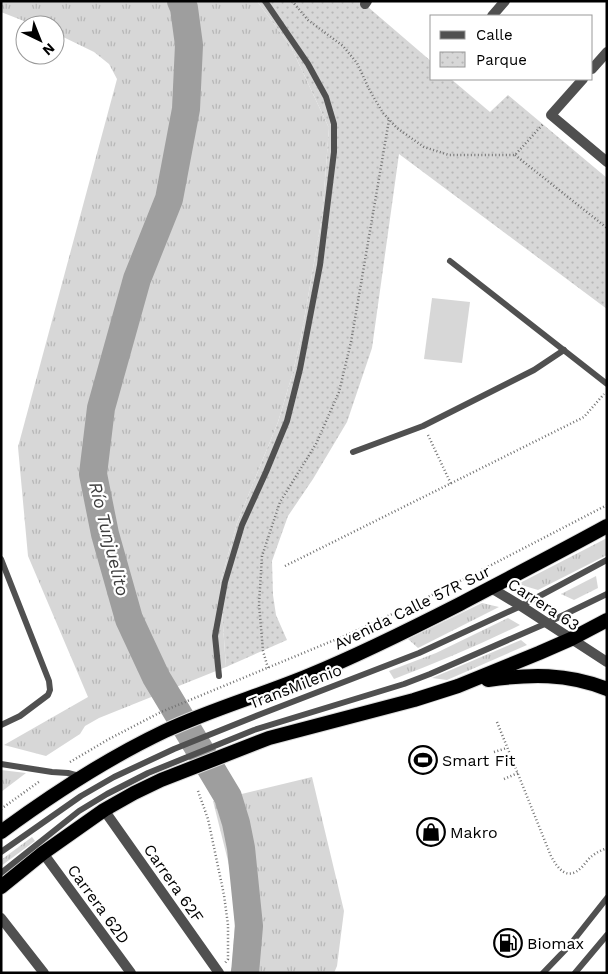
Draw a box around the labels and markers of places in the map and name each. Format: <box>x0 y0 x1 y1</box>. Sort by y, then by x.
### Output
sports icon: Smart Fit <box>408 745 438 775</box>
place label: Smart Fit <box>442 751 516 770</box>
shop icon: Makro <box>416 817 446 847</box>
place label: Makro <box>450 823 498 842</box>
fuel station icon: Biomax <box>493 928 523 958</box>
place label: Biomax <box>527 934 584 953</box>

